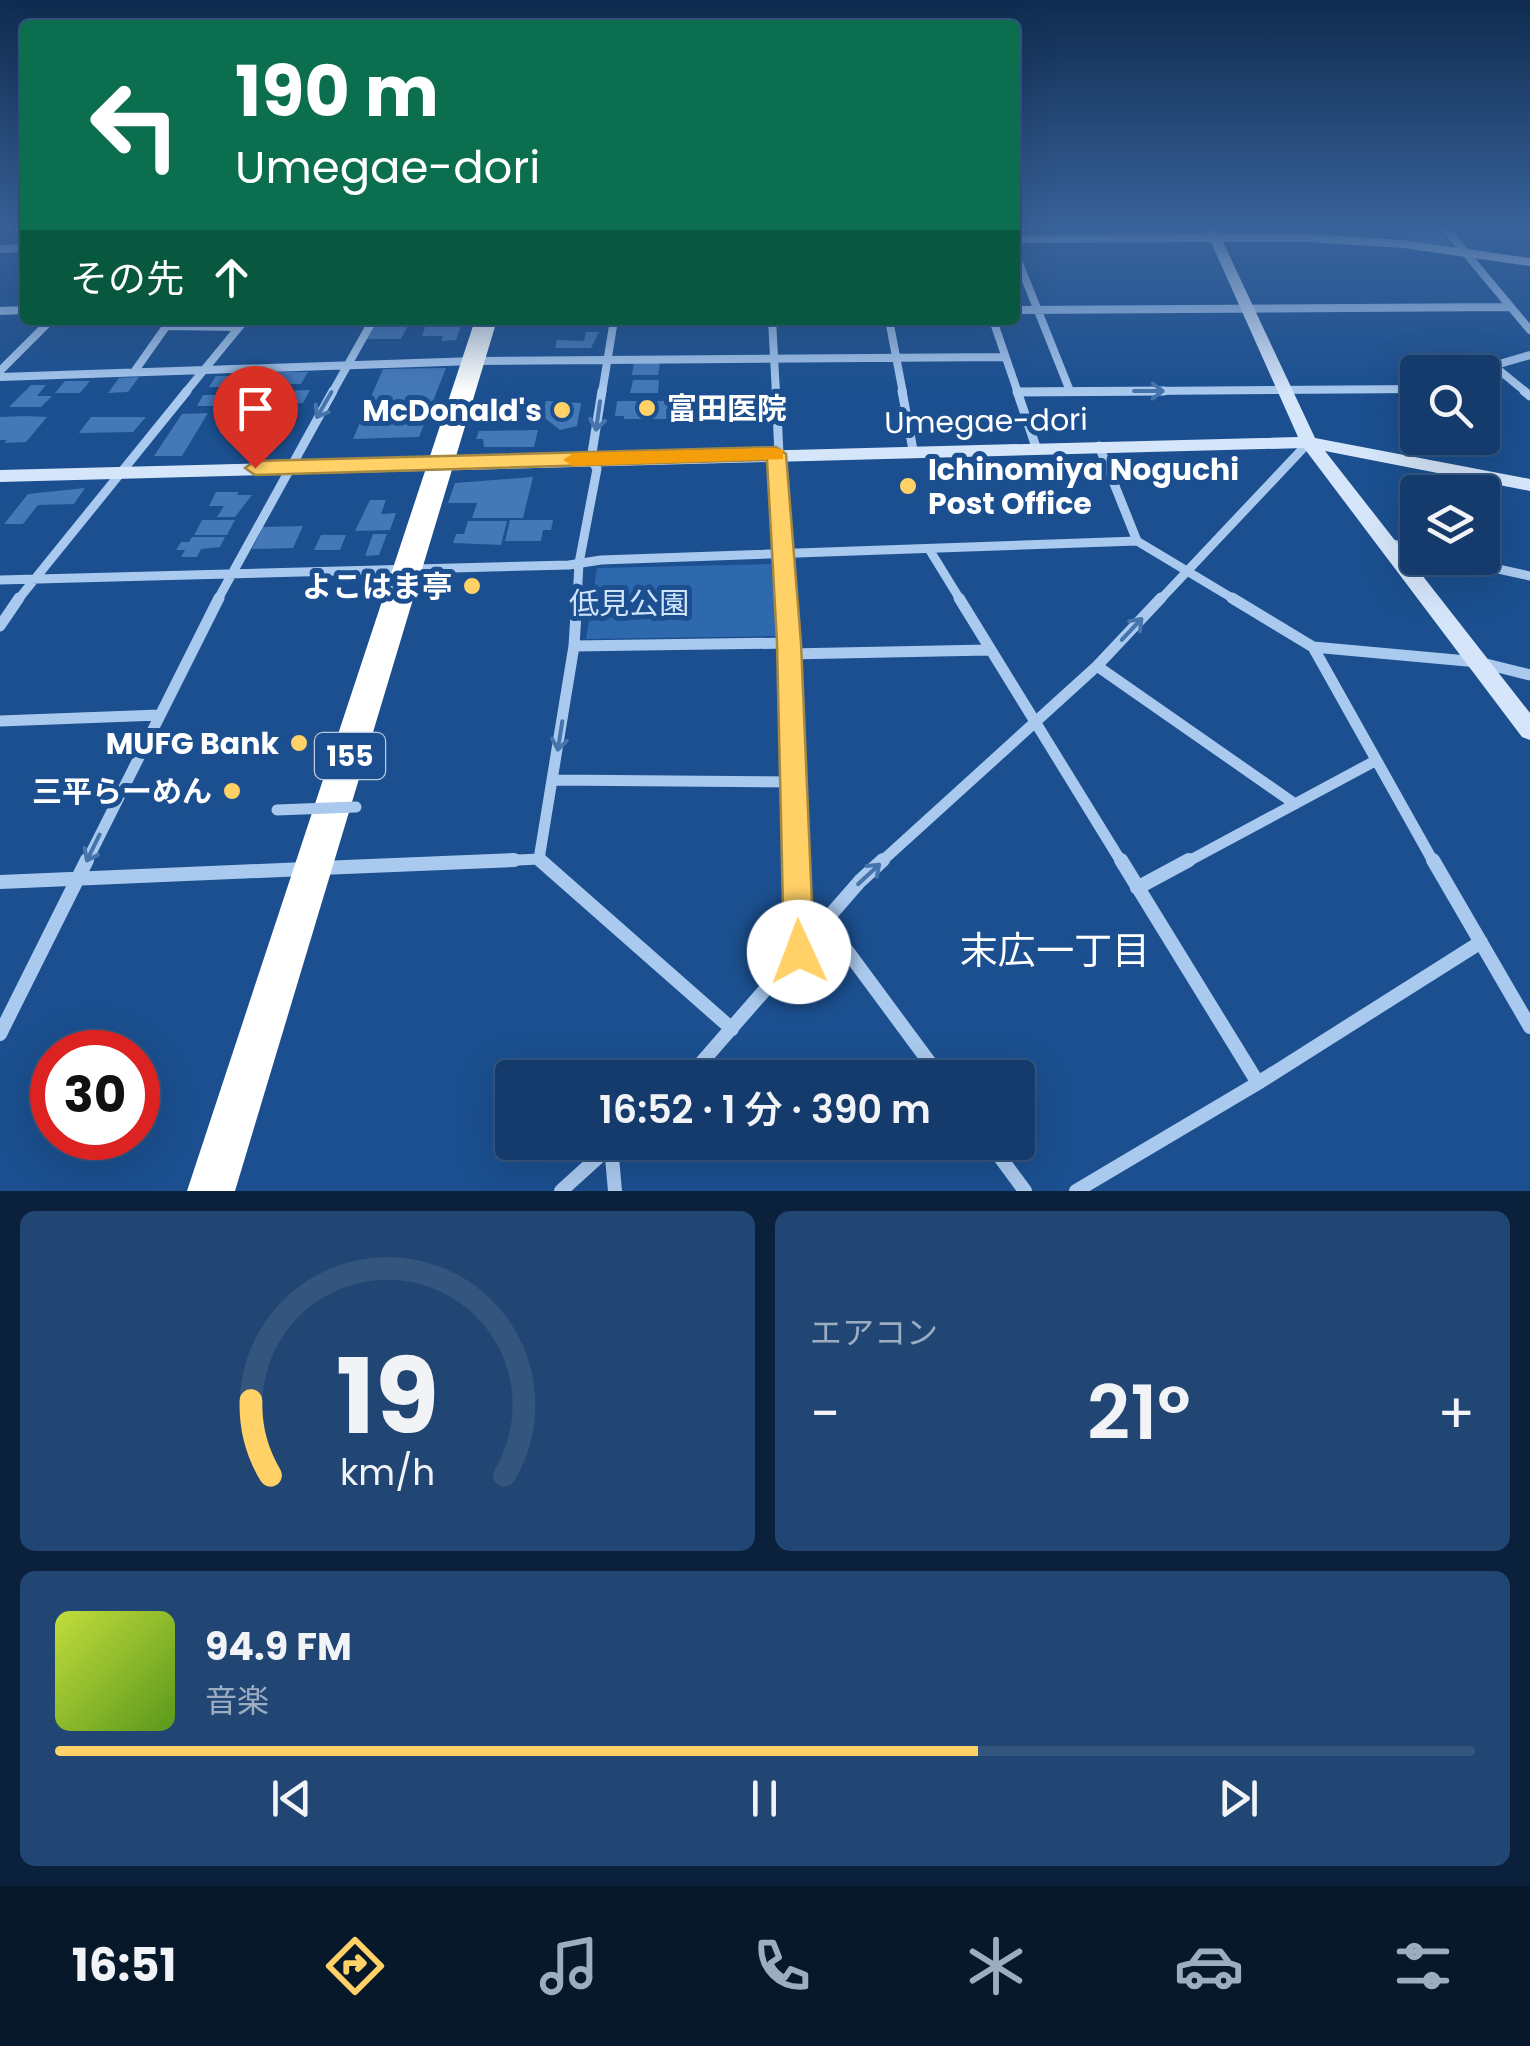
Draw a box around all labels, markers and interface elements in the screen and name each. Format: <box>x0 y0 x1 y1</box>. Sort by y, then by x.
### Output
text: 190 m <box>235 42 439 141</box>
icon: left <box>70 60 200 190</box>
text: Umegae-dori <box>235 136 540 199</box>
icon: ahead <box>204 250 259 305</box>
text: その先 <box>70 252 184 305</box>
map controls <box>1400 355 1500 575</box>
button: search <box>1400 355 1500 455</box>
pin <box>213 366 298 469</box>
icon: arrive <box>228 381 283 436</box>
one-way arrow <box>1132 382 1165 400</box>
place label: 富田医院 <box>667 387 787 430</box>
one-way arrow <box>314 389 334 419</box>
place label: McDonald's <box>362 389 542 432</box>
marker: 富田医院 <box>636 397 658 419</box>
street label: Umegae-dori <box>884 398 1088 444</box>
marker: McDonald's <box>551 399 573 421</box>
one-way arrow <box>588 399 606 432</box>
place label: Ichinomiya Noguchi Post Office <box>928 448 1239 525</box>
marker: Ichinomiya Noguchi Post Office <box>897 475 919 497</box>
button: layers <box>1400 475 1500 575</box>
place label: よこはま亭 <box>302 565 452 608</box>
marker: よこはま亭 <box>461 575 483 597</box>
park label: 低見公園 <box>569 582 689 625</box>
one-way arrow <box>1120 617 1143 642</box>
one-way arrow <box>550 719 569 752</box>
place label: MUFG Bank <box>106 722 279 765</box>
marker: MUFG Bank <box>288 732 310 754</box>
road number: 155 <box>315 733 385 779</box>
place label: 三平らーめん <box>32 770 212 813</box>
marker: 三平らーめん <box>221 780 243 802</box>
one-way arrow <box>82 832 101 862</box>
one-way arrow <box>856 862 880 886</box>
position arrow <box>747 900 851 1004</box>
district label: 末広一丁目 <box>960 924 1150 977</box>
speed limit sign: 30 <box>30 1030 160 1160</box>
text: 16:52 · 1 分 · 390 m <box>599 1083 931 1136</box>
text: エアコン <box>810 1310 938 1355</box>
text: 19 <box>336 1324 439 1469</box>
text: 21° <box>1087 1360 1191 1465</box>
text: − <box>810 1375 840 1452</box>
text: + <box>1437 1375 1475 1452</box>
text: km/h <box>340 1447 435 1498</box>
text: 94.9 FM <box>205 1620 352 1673</box>
text: 音楽 <box>205 1678 269 1723</box>
icon: previous <box>264 1771 319 1826</box>
icon: pause <box>737 1771 792 1826</box>
icon: next <box>1211 1771 1266 1826</box>
icon: directions <box>320 1931 390 2001</box>
icon: music <box>534 1931 604 2001</box>
icon: phone <box>747 1931 817 2001</box>
icon: climate <box>961 1931 1031 2001</box>
icon: car <box>1174 1931 1244 2001</box>
icon: filters <box>1388 1931 1458 2001</box>
text: 16:51 <box>72 1934 176 1997</box>

